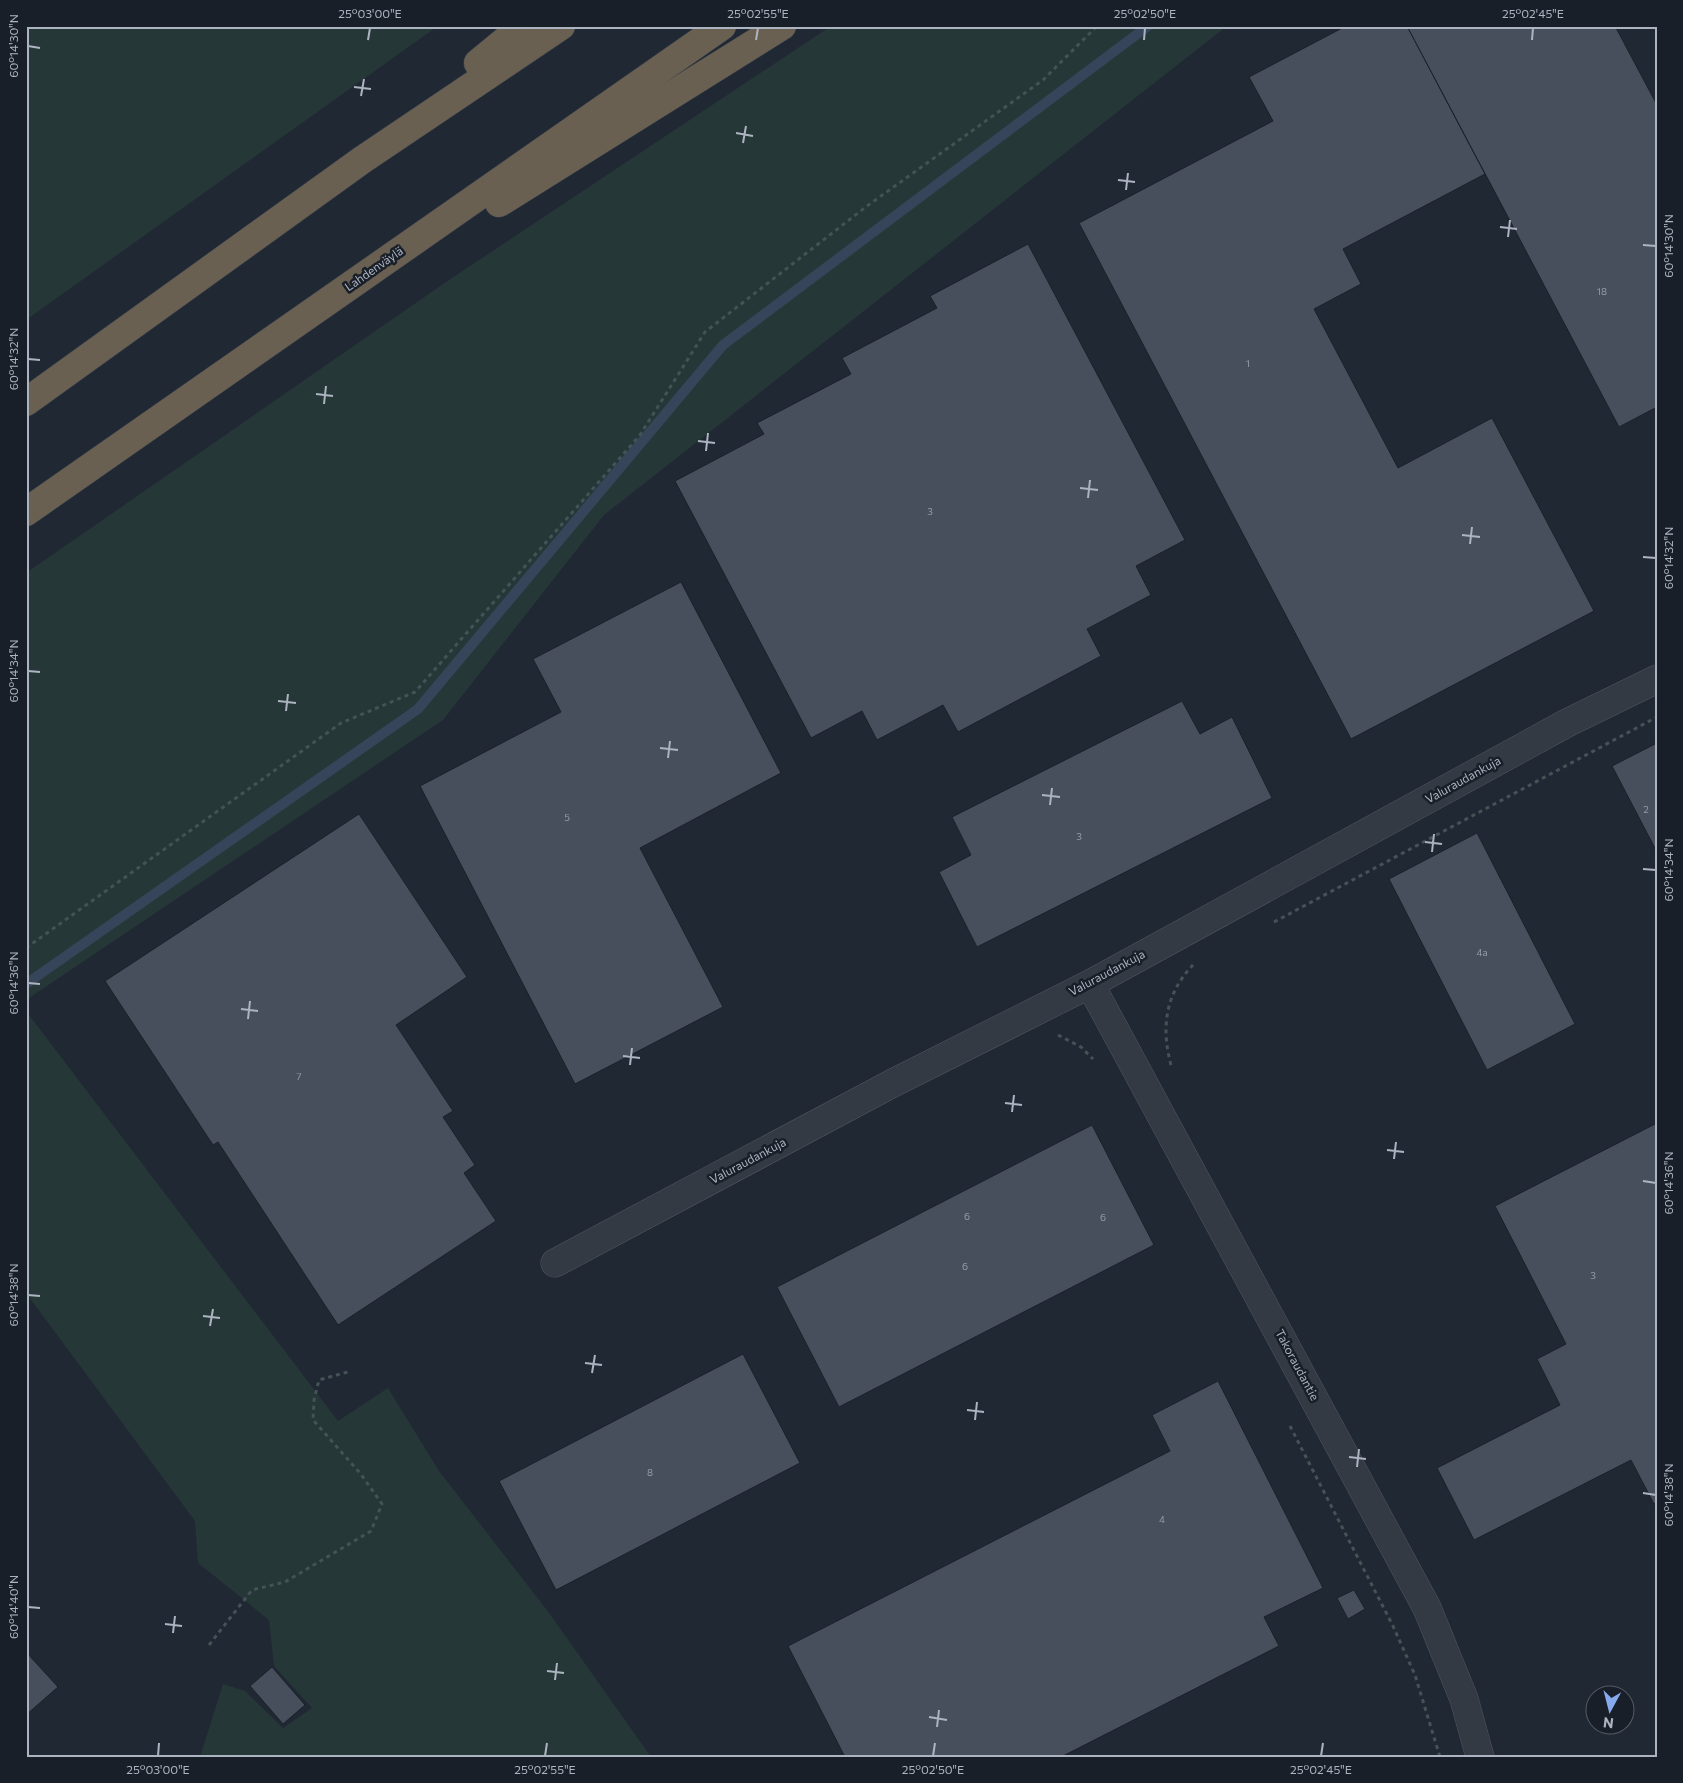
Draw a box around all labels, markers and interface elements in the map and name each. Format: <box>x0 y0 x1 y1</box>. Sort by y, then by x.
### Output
text: 25°03'00"E <box>338 6 402 20</box>
text: 25°02'55"E <box>727 6 789 20</box>
text: 25°02'50"E <box>1114 6 1176 20</box>
text: 25°02'45"E <box>1502 6 1564 20</box>
text: 60°14'30"N <box>6 14 20 78</box>
text: 60°14'30"N <box>1661 214 1675 278</box>
street label: Lahdenväylä <box>342 243 405 293</box>
house number: 18 <box>1597 285 1607 297</box>
text: 60°14'32"N <box>6 328 20 390</box>
house number: 1 <box>1246 357 1250 369</box>
house number: 3 <box>927 505 933 517</box>
text: 60°14'32"N <box>1661 527 1675 589</box>
text: 60°14'34"N <box>6 639 20 703</box>
street label: Valuraudankuja <box>1422 753 1503 806</box>
house number: 2 <box>1643 803 1649 815</box>
house number: 5 <box>564 811 570 823</box>
house number: 3 <box>1076 830 1082 842</box>
text: 60°14'34"N <box>1661 838 1675 902</box>
street label: Valuraudankuja <box>1066 946 1147 998</box>
house number: 4a <box>1476 946 1488 958</box>
text: 60°14'36"N <box>6 951 20 1015</box>
house number: 7 <box>296 1070 302 1082</box>
street label: Valuraudankuja <box>707 1134 788 1186</box>
text: 60°14'36"N <box>1661 1151 1675 1215</box>
house number: 6 <box>964 1210 970 1222</box>
house number: 6 <box>1100 1211 1106 1223</box>
house number: 6 <box>962 1260 968 1272</box>
text: 60°14'38"N <box>6 1263 20 1327</box>
house number: 3 <box>1590 1269 1596 1281</box>
street label: Takoraudantie <box>1273 1327 1322 1402</box>
text: 60°14'38"N <box>1661 1463 1675 1527</box>
house number: 8 <box>647 1466 653 1478</box>
house number: 4 <box>1159 1513 1165 1525</box>
text: 60°14'40"N <box>6 1575 20 1639</box>
north arrow <box>1586 1686 1636 1736</box>
text: N <box>1602 1714 1615 1732</box>
text: 25°03'00"E <box>126 1762 190 1776</box>
text: 25°02'55"E <box>514 1762 576 1776</box>
text: 25°02'50"E <box>902 1762 964 1776</box>
text: 25°02'45"E <box>1290 1762 1352 1776</box>

